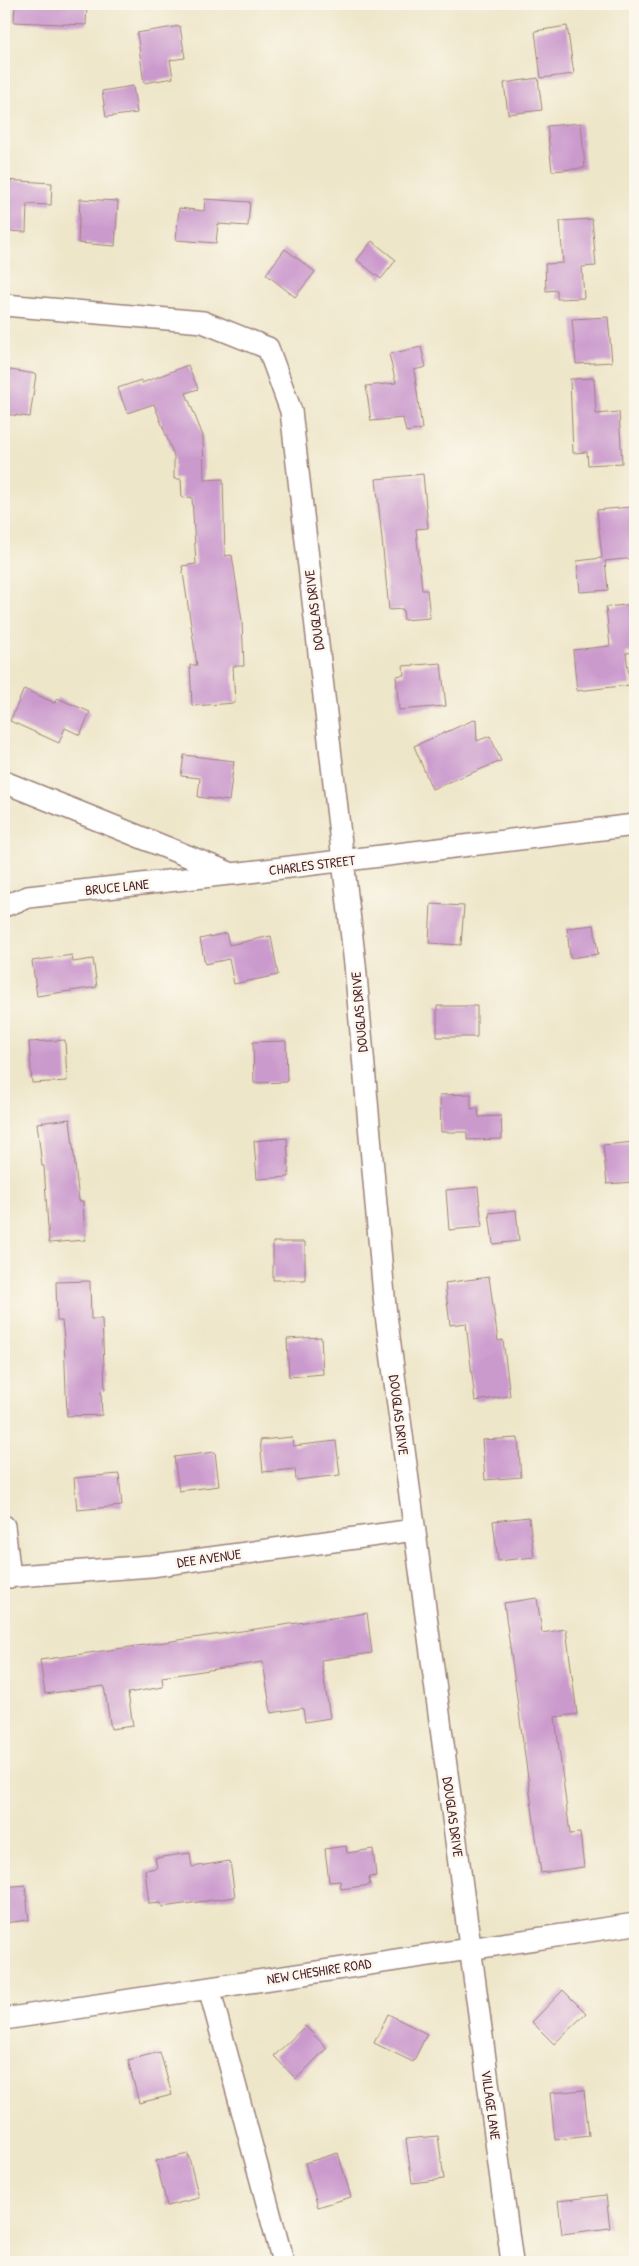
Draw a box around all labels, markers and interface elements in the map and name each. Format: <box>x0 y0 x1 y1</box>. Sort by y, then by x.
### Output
street label: DOUGLAS DRIVE <box>299 569 328 651</box>
street label: CHARLES STREET <box>268 850 357 879</box>
street label: BRUCE LANE <box>84 874 150 899</box>
street label: DOUGLAS DRIVE <box>346 971 371 1053</box>
street label: DOUGLAS DRIVE <box>385 1374 414 1456</box>
street label: DEE AVENUE <box>176 1544 242 1571</box>
street label: DOUGLAS DRIVE <box>438 1776 469 1858</box>
street label: NEW CHESHIRE ROAD <box>265 1953 373 1988</box>
street label: VILLAGE LANE <box>477 2069 506 2141</box>

